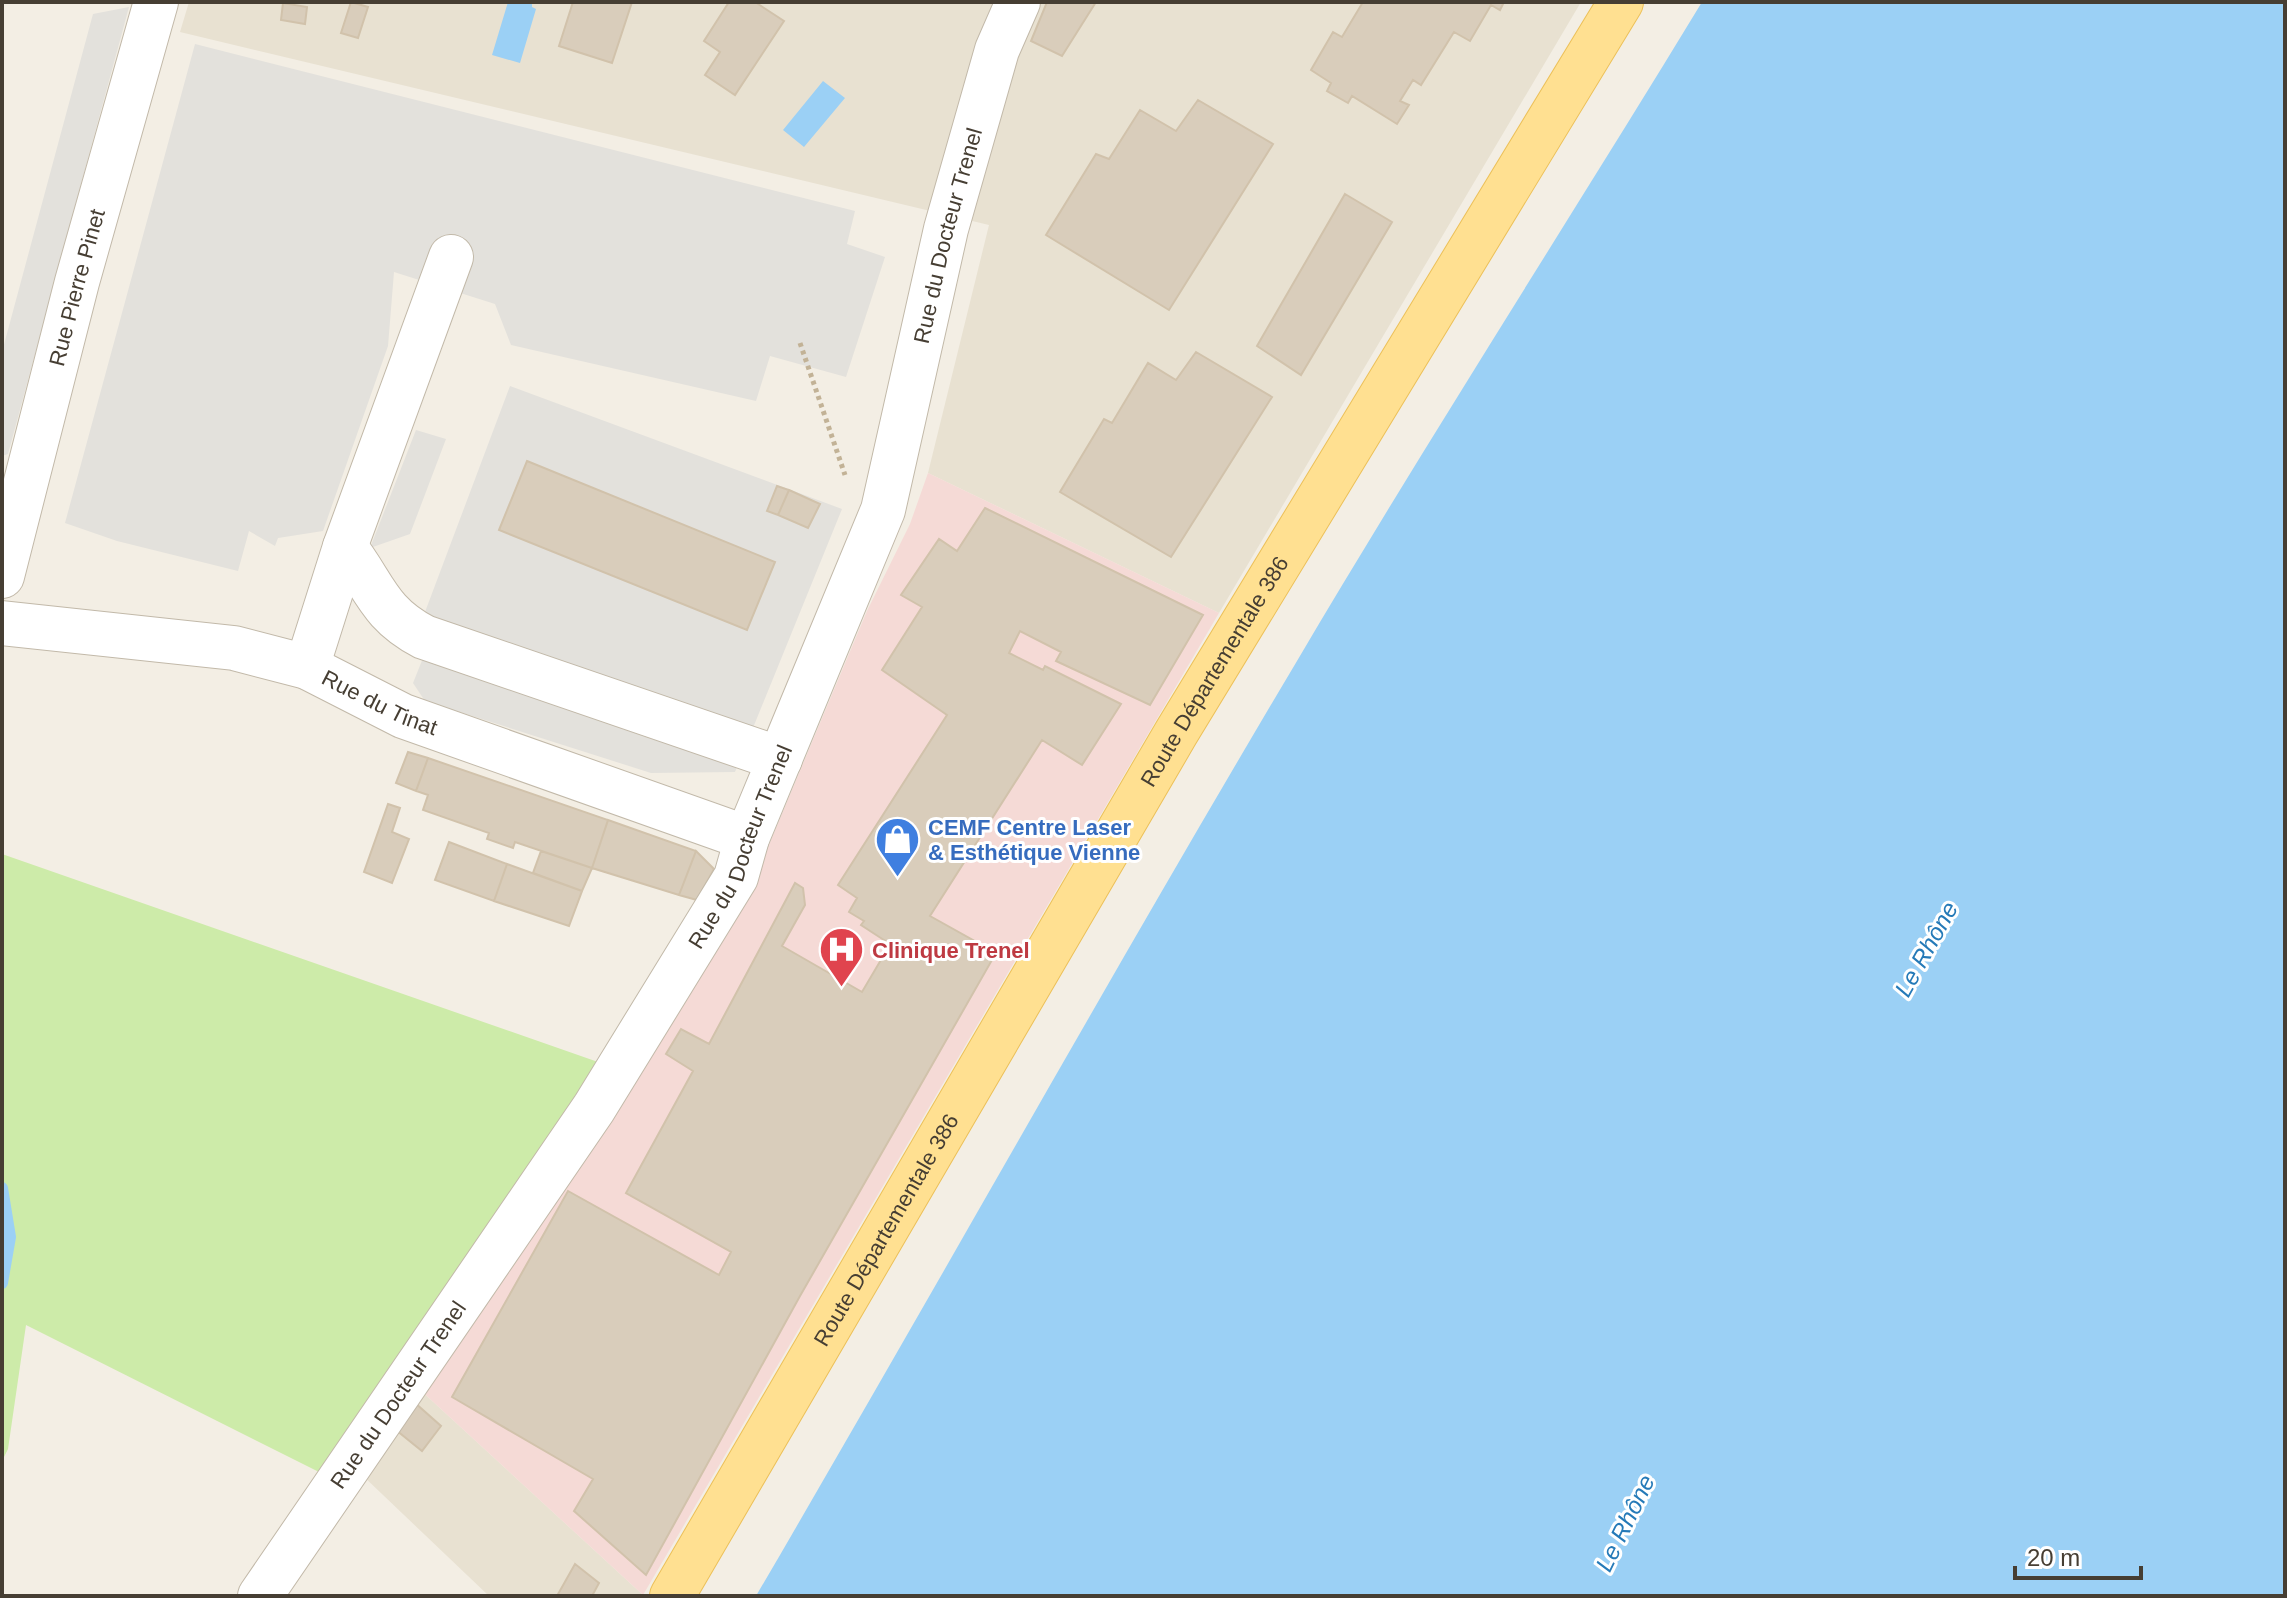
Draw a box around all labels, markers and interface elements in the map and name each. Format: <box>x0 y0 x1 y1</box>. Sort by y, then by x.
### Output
street label: Rue du Docteur Trenel <box>908 125 987 346</box>
street label: Rue Pierre Pinet <box>44 206 109 369</box>
street label: Route Départementale 386 <box>1135 552 1293 791</box>
street label: Rue du Tinat <box>318 664 441 740</box>
street label: Rue du Docteur Trenel <box>683 741 797 953</box>
place label: CEMF Centre Laser & Esthétique Vienne <box>928 815 1140 865</box>
shop icon: CEMF Centre Laser & Esthétique Vienne <box>873 816 921 879</box>
water label: Le Rhône <box>1889 897 1963 1001</box>
hospital icon: Clinique Trenel <box>817 926 865 989</box>
place label: Clinique Trenel <box>872 938 1030 963</box>
street label: Route Départementale 386 <box>808 1109 963 1350</box>
street label: Rue du Docteur Trenel <box>325 1296 471 1493</box>
water label: Le Rhône <box>1590 1470 1660 1576</box>
scale bar <box>2015 1530 2141 1580</box>
text: 20 m <box>2027 1544 2080 1571</box>

